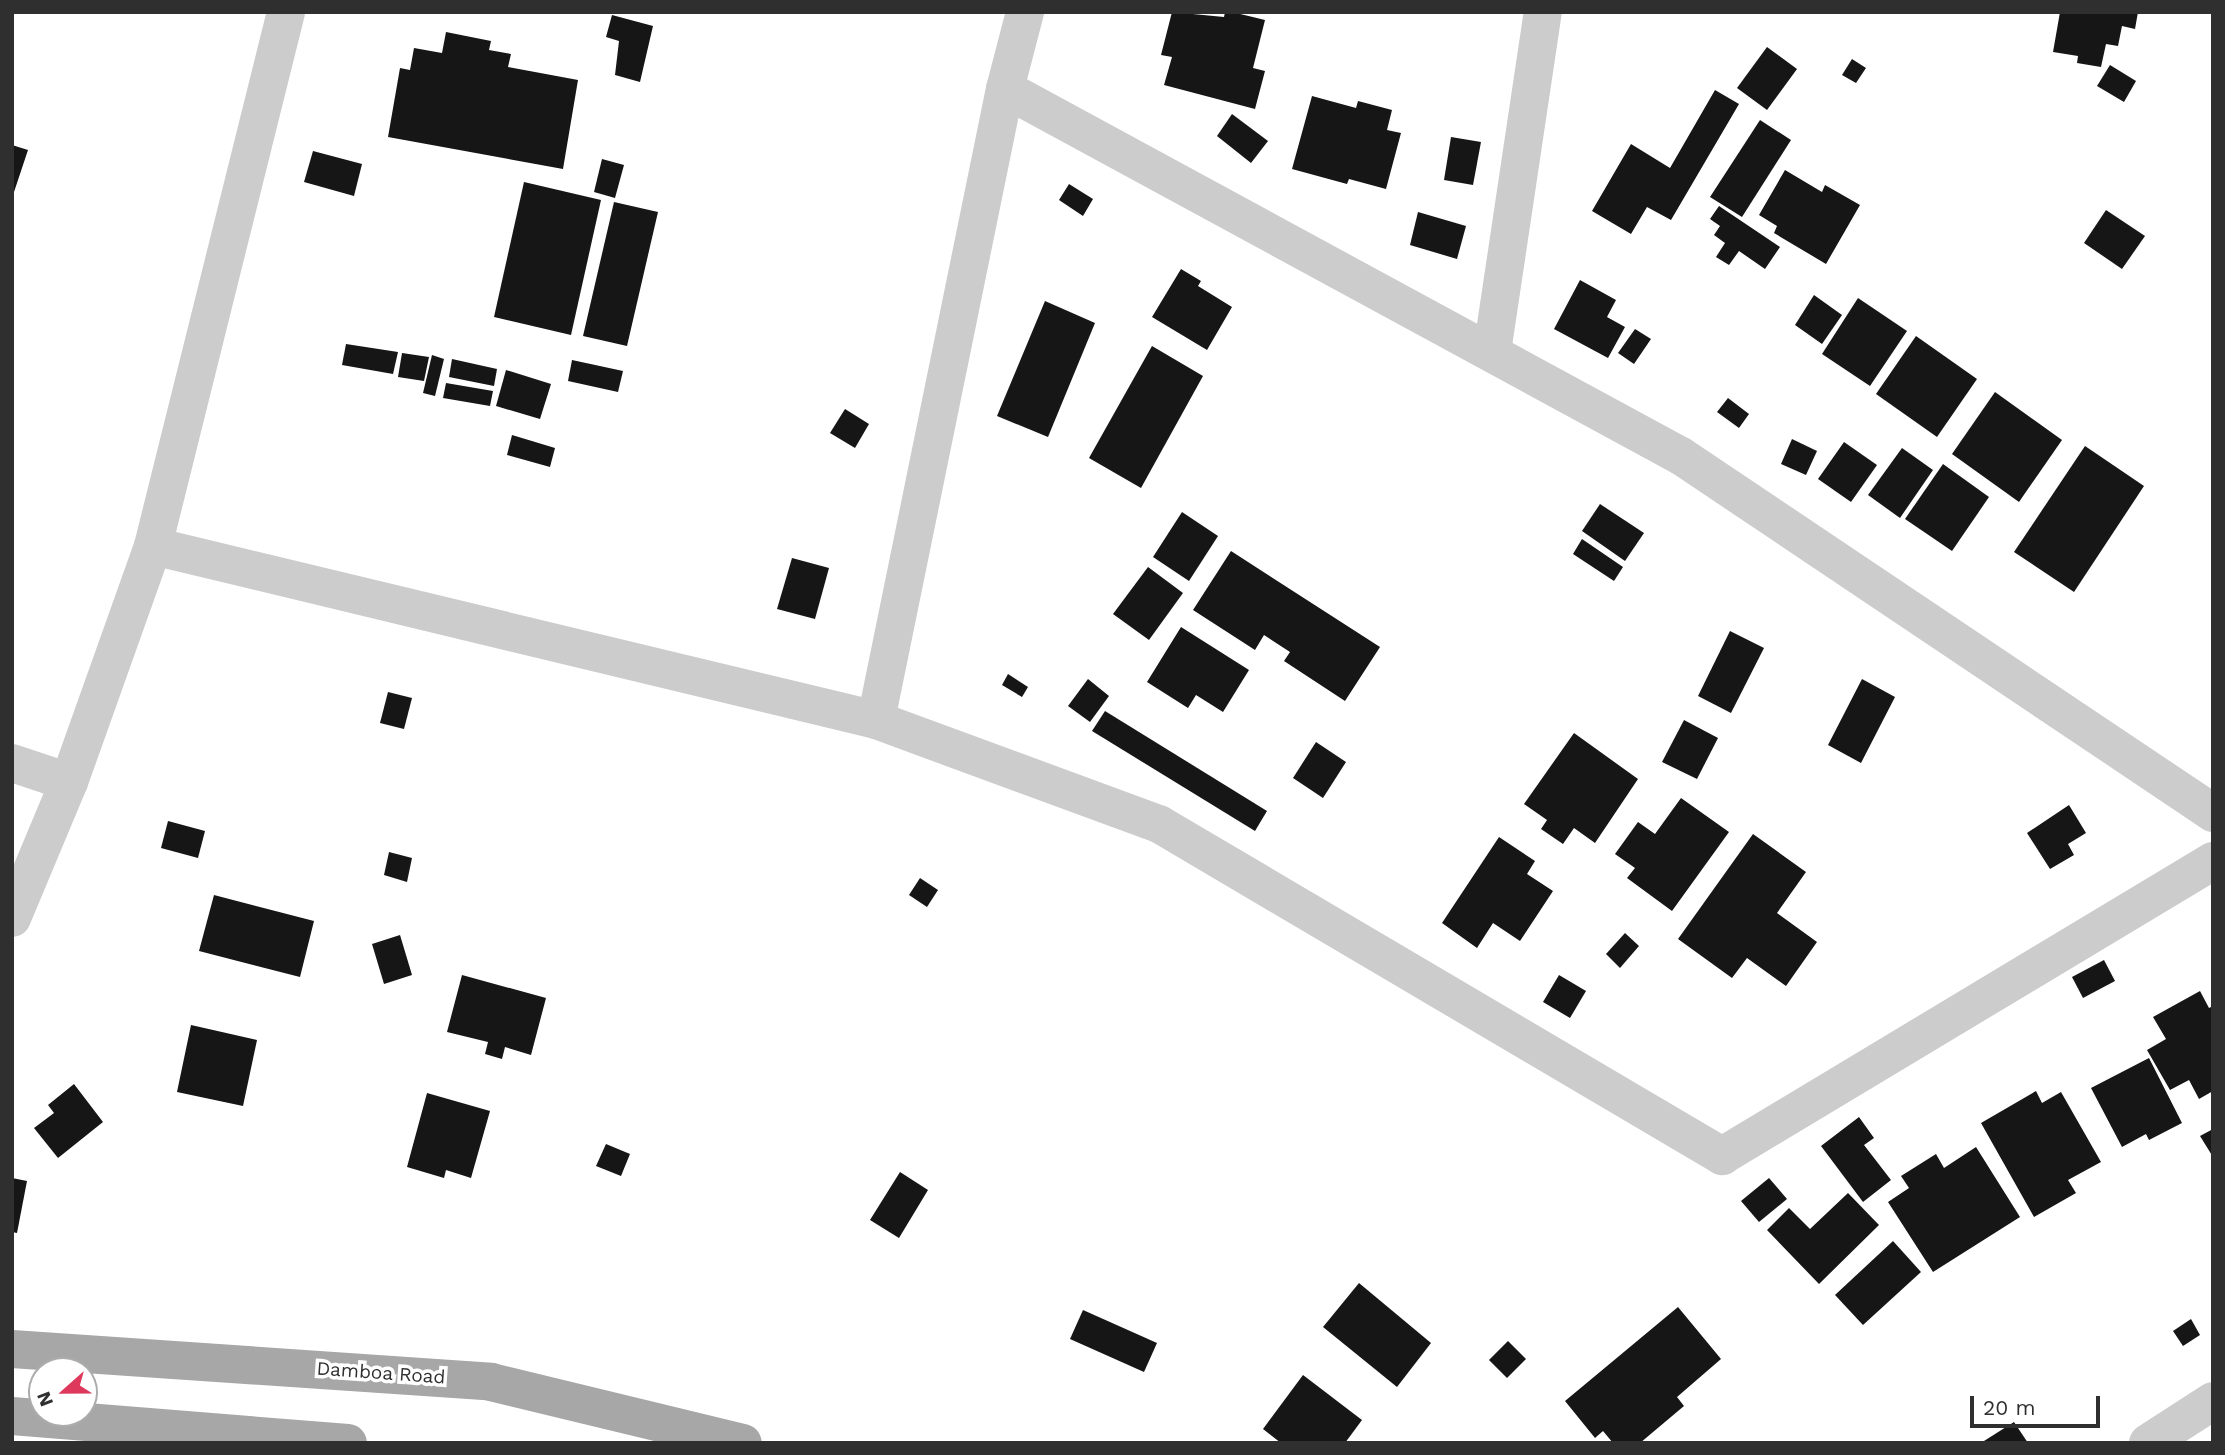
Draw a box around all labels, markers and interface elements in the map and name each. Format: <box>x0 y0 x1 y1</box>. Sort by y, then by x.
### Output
north arrow <box>28 1357 98 1427</box>
street label: Damboa Road <box>316 1357 446 1389</box>
scale bar <box>1973 1382 2102 1426</box>
text: N <box>32 1388 58 1410</box>
text: 20 m <box>1983 1395 2035 1420</box>

